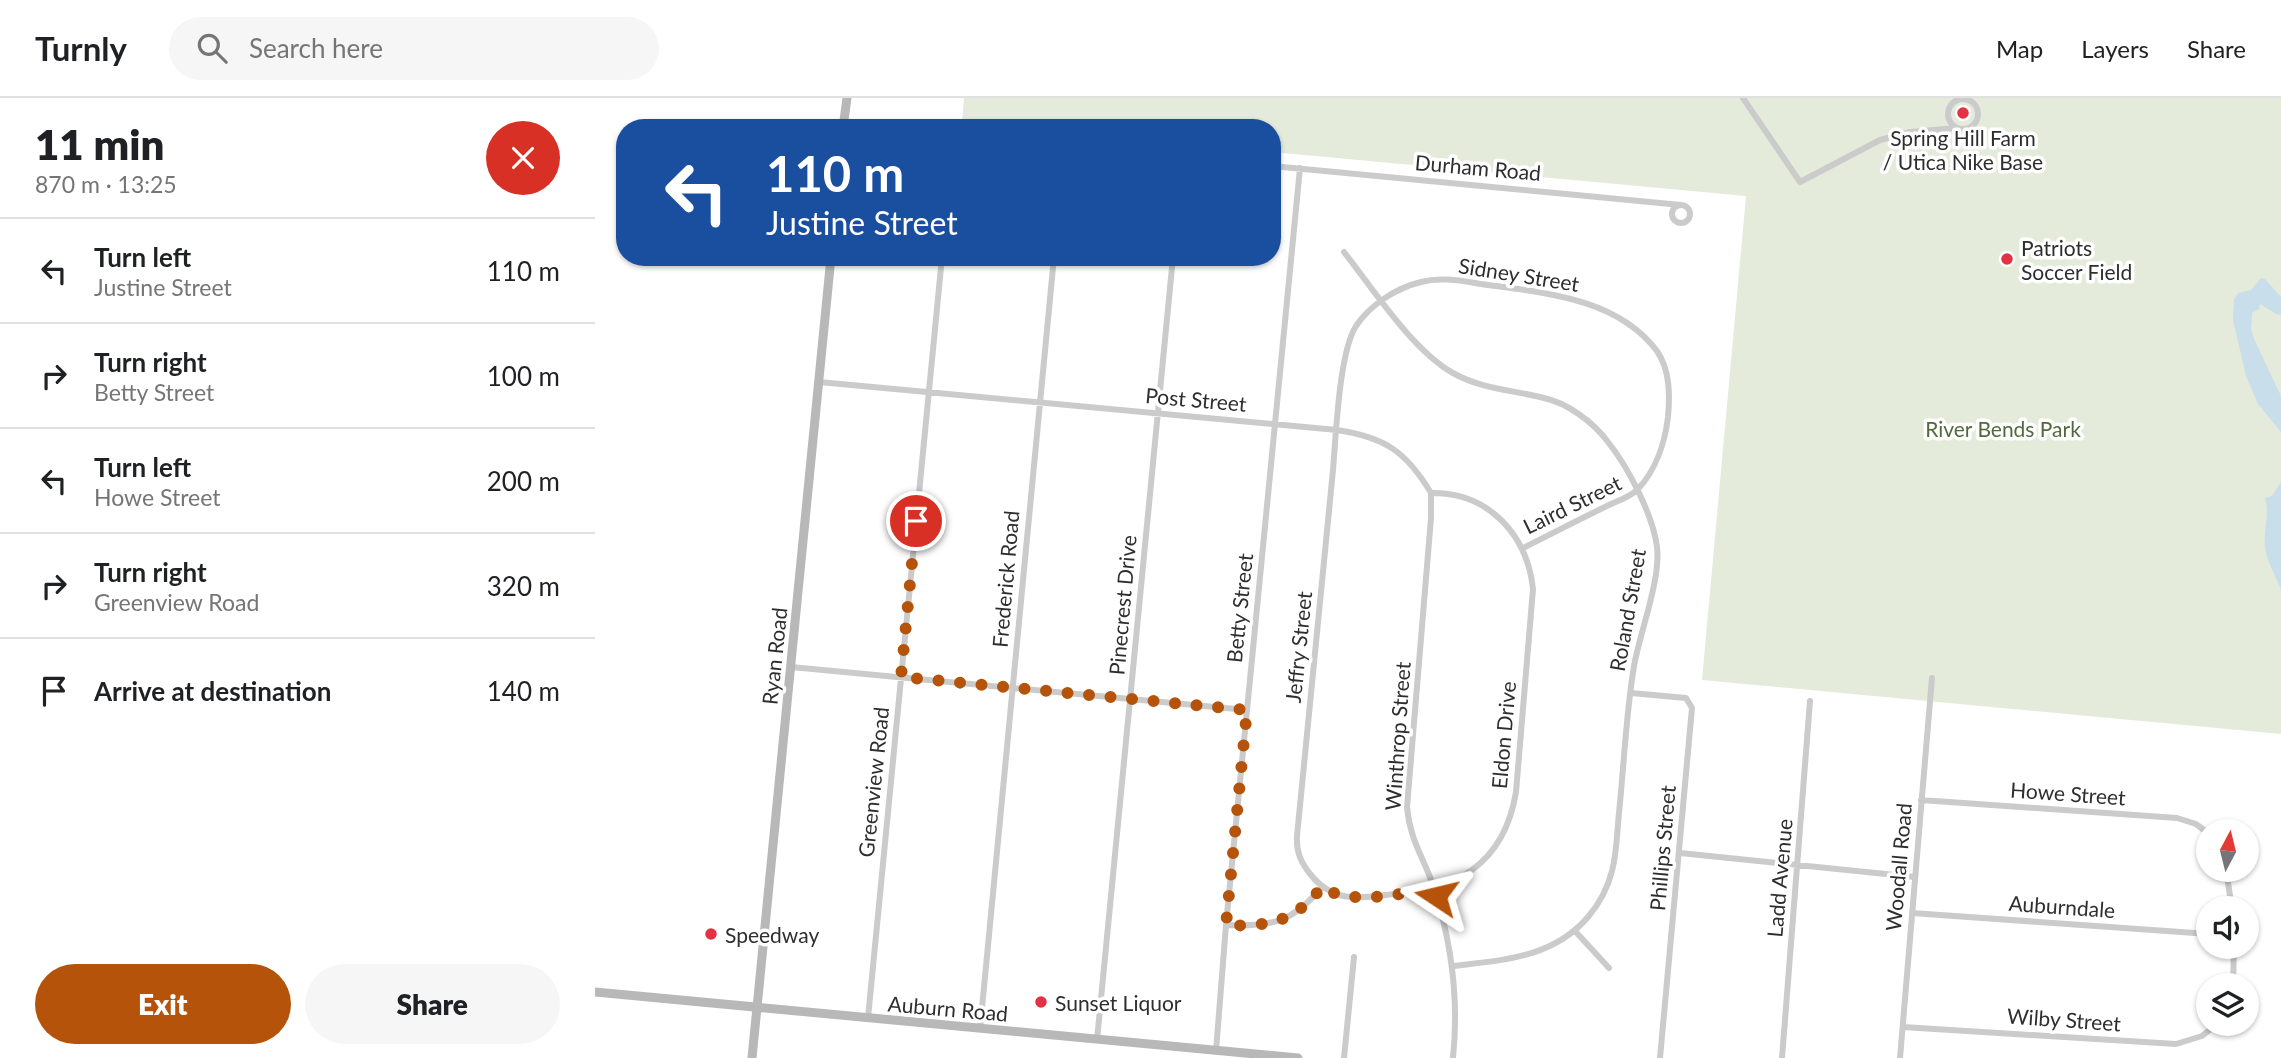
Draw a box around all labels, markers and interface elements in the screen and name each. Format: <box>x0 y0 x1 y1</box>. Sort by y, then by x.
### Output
search box <box>169 17 659 80</box>
text: Turnly <box>35 28 127 68</box>
icon: search <box>193 29 231 67</box>
text: Search here <box>249 32 383 64</box>
text: Map <box>1996 34 2043 63</box>
text: Layers <box>2081 34 2149 63</box>
text: Share <box>2187 34 2246 63</box>
marker: Spring Hill Farm / Utica Nike Base <box>1955 105 1971 121</box>
text: 11 min <box>35 119 164 169</box>
button: close <box>486 121 560 195</box>
place label: Spring Hill Farm / Utica Nike Base <box>1883 125 2043 174</box>
text: 110 m <box>766 144 904 202</box>
icon: left <box>651 147 742 238</box>
street label: Durham Road <box>1414 149 1542 185</box>
text: 870 m · 13:25 <box>35 170 177 198</box>
text: Justine Street <box>766 203 958 242</box>
place label: Patriots Soccer Field <box>2021 235 2132 284</box>
text: Turn left <box>94 241 191 273</box>
marker: Patriots Soccer Field <box>1999 251 2015 267</box>
icon: left <box>35 252 73 290</box>
street label: Sidney Street <box>1457 252 1581 296</box>
text: 110 m <box>487 255 560 287</box>
text: Justine Street <box>94 273 232 301</box>
text: Turn right <box>94 346 207 378</box>
icon: right <box>35 357 73 395</box>
text: 100 m <box>487 360 560 392</box>
text: Betty Street <box>94 378 214 406</box>
street label: Post Street <box>1144 382 1248 416</box>
park label: River Bends Park <box>1925 416 2081 441</box>
text: Turn left <box>94 451 191 483</box>
icon: left <box>35 462 73 500</box>
text: 200 m <box>487 465 560 497</box>
street label: Laird Street <box>1519 469 1625 538</box>
text: Howe Street <box>94 483 221 511</box>
pin <box>886 491 946 551</box>
icon: arrive <box>897 502 935 540</box>
street label: Frederick Road <box>987 509 1023 649</box>
street label: Pinecrest Drive <box>1103 534 1141 676</box>
street label: Roland Street <box>1604 546 1650 673</box>
street label: Betty Street <box>1221 552 1257 664</box>
text: Turn right <box>94 556 207 588</box>
icon: right <box>35 567 73 605</box>
text: 320 m <box>487 570 560 602</box>
text: Greenview Road <box>94 588 259 616</box>
street label: Jeffry Street <box>1280 589 1316 704</box>
street label: Ryan Road <box>756 606 792 706</box>
street label: Winthrop Street <box>1379 660 1415 811</box>
icon: arrive <box>35 672 73 710</box>
text: Arrive at destination <box>94 675 331 707</box>
text: 140 m <box>487 675 560 707</box>
street label: Eldon Drive <box>1486 680 1520 790</box>
street label: Greenview Road <box>853 706 893 858</box>
street label: Howe Street <box>2009 776 2127 810</box>
street label: Phillips Street <box>1644 784 1680 912</box>
street label: Woodall Road <box>1880 802 1916 932</box>
street label: Ladd Avenue <box>1761 818 1797 938</box>
north arrow <box>2196 819 2259 882</box>
map controls <box>2196 819 2259 1036</box>
position arrow <box>1399 859 1473 933</box>
street label: Auburndale <box>2008 890 2116 922</box>
button: sound <box>2196 896 2259 959</box>
place label: Speedway <box>725 922 819 947</box>
marker: Speedway <box>703 926 719 942</box>
button: Exit <box>35 964 291 1044</box>
button: Share <box>305 964 560 1044</box>
button: layers <box>2196 973 2259 1036</box>
street label: Auburn Road <box>887 990 1009 1026</box>
place label: Sunset Liquor <box>1055 990 1182 1015</box>
marker: Sunset Liquor <box>1033 994 1049 1010</box>
street label: Wilby Street <box>2006 1003 2122 1035</box>

